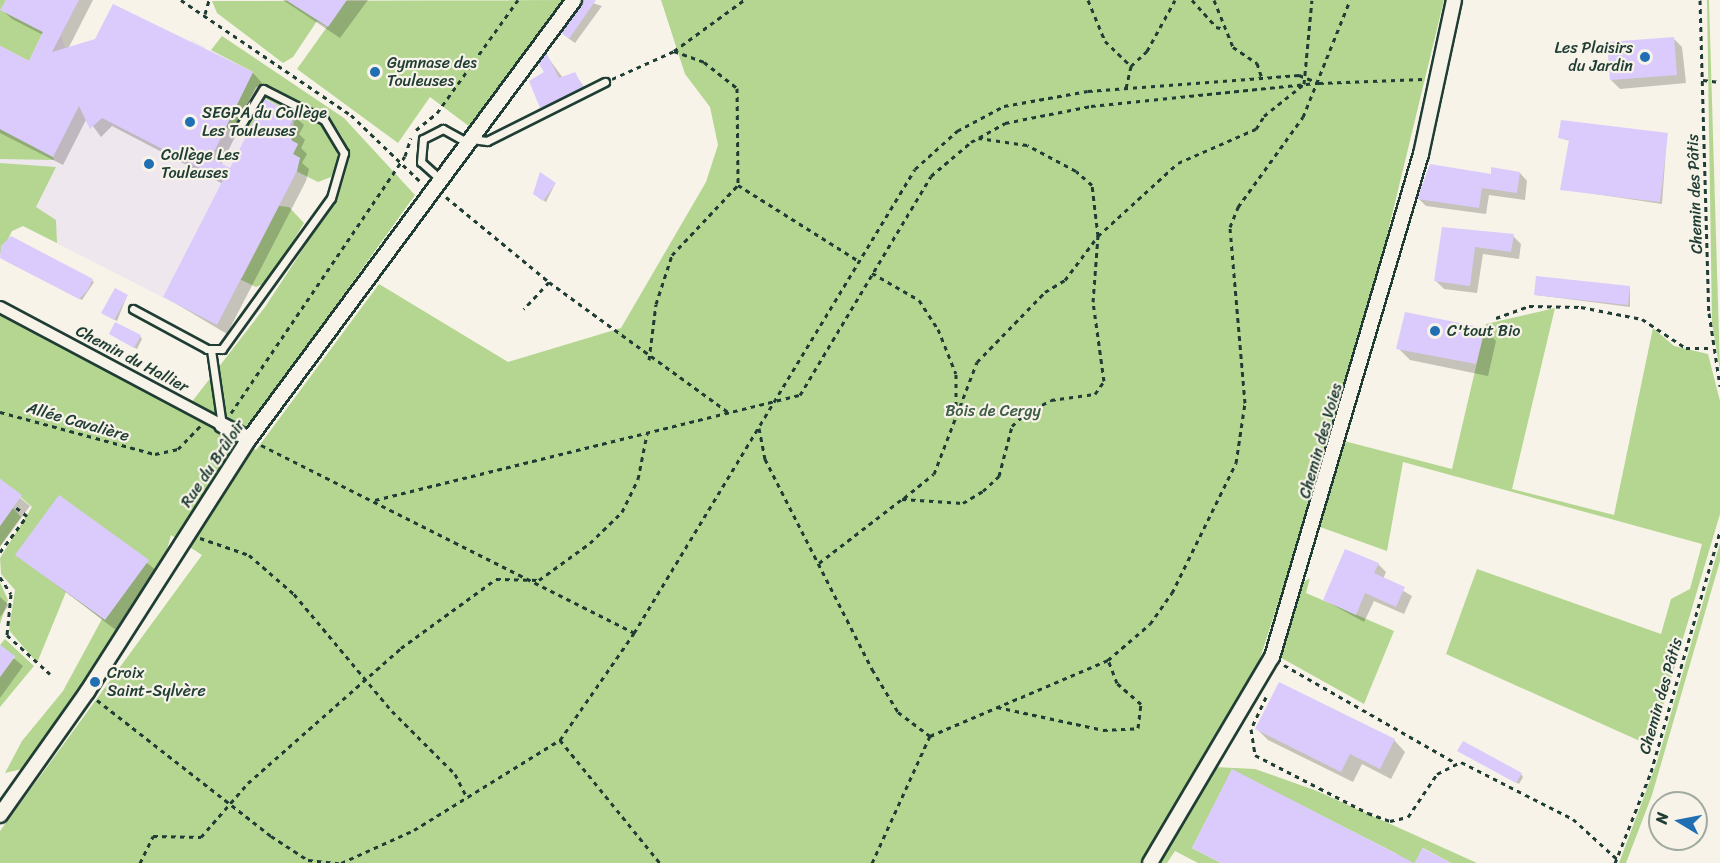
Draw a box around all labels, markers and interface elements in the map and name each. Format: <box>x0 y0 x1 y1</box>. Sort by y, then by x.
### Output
place label: Les Plaisirs du Jardin <box>1553 38 1633 76</box>
marker: Les Plaisirs du Jardin <box>1638 50 1652 64</box>
place label: Gymnase des Touleuses <box>387 53 478 91</box>
marker: Gymnase des Touleuses <box>368 65 382 79</box>
place label: SEGPA du Collège Les Touleuses <box>202 103 328 141</box>
marker: SEGPA du Collège Les Touleuses <box>183 115 197 129</box>
street label: Chemin des Pâtis <box>1683 133 1707 255</box>
place label: Collège Les Touleuses <box>161 145 240 183</box>
marker: Collège Les Touleuses <box>142 157 156 171</box>
street label: Chemin du Hallier <box>73 321 191 397</box>
place label: C'tout Bio <box>1447 321 1520 341</box>
marker: C'tout Bio <box>1428 324 1442 338</box>
street label: Chemin des Voies <box>1295 381 1347 501</box>
street label: Allée Cavalière <box>25 398 131 446</box>
park label: Bois de Cergy <box>945 401 1041 421</box>
street label: Rue du Brûloir <box>177 417 249 511</box>
street label: Chemin des Pâtis <box>1635 635 1687 757</box>
place label: Croix Saint-Sylvère <box>107 663 206 701</box>
marker: Croix Saint-Sylvère <box>88 675 102 689</box>
north arrow <box>1648 791 1708 851</box>
text: N <box>1647 810 1677 826</box>

